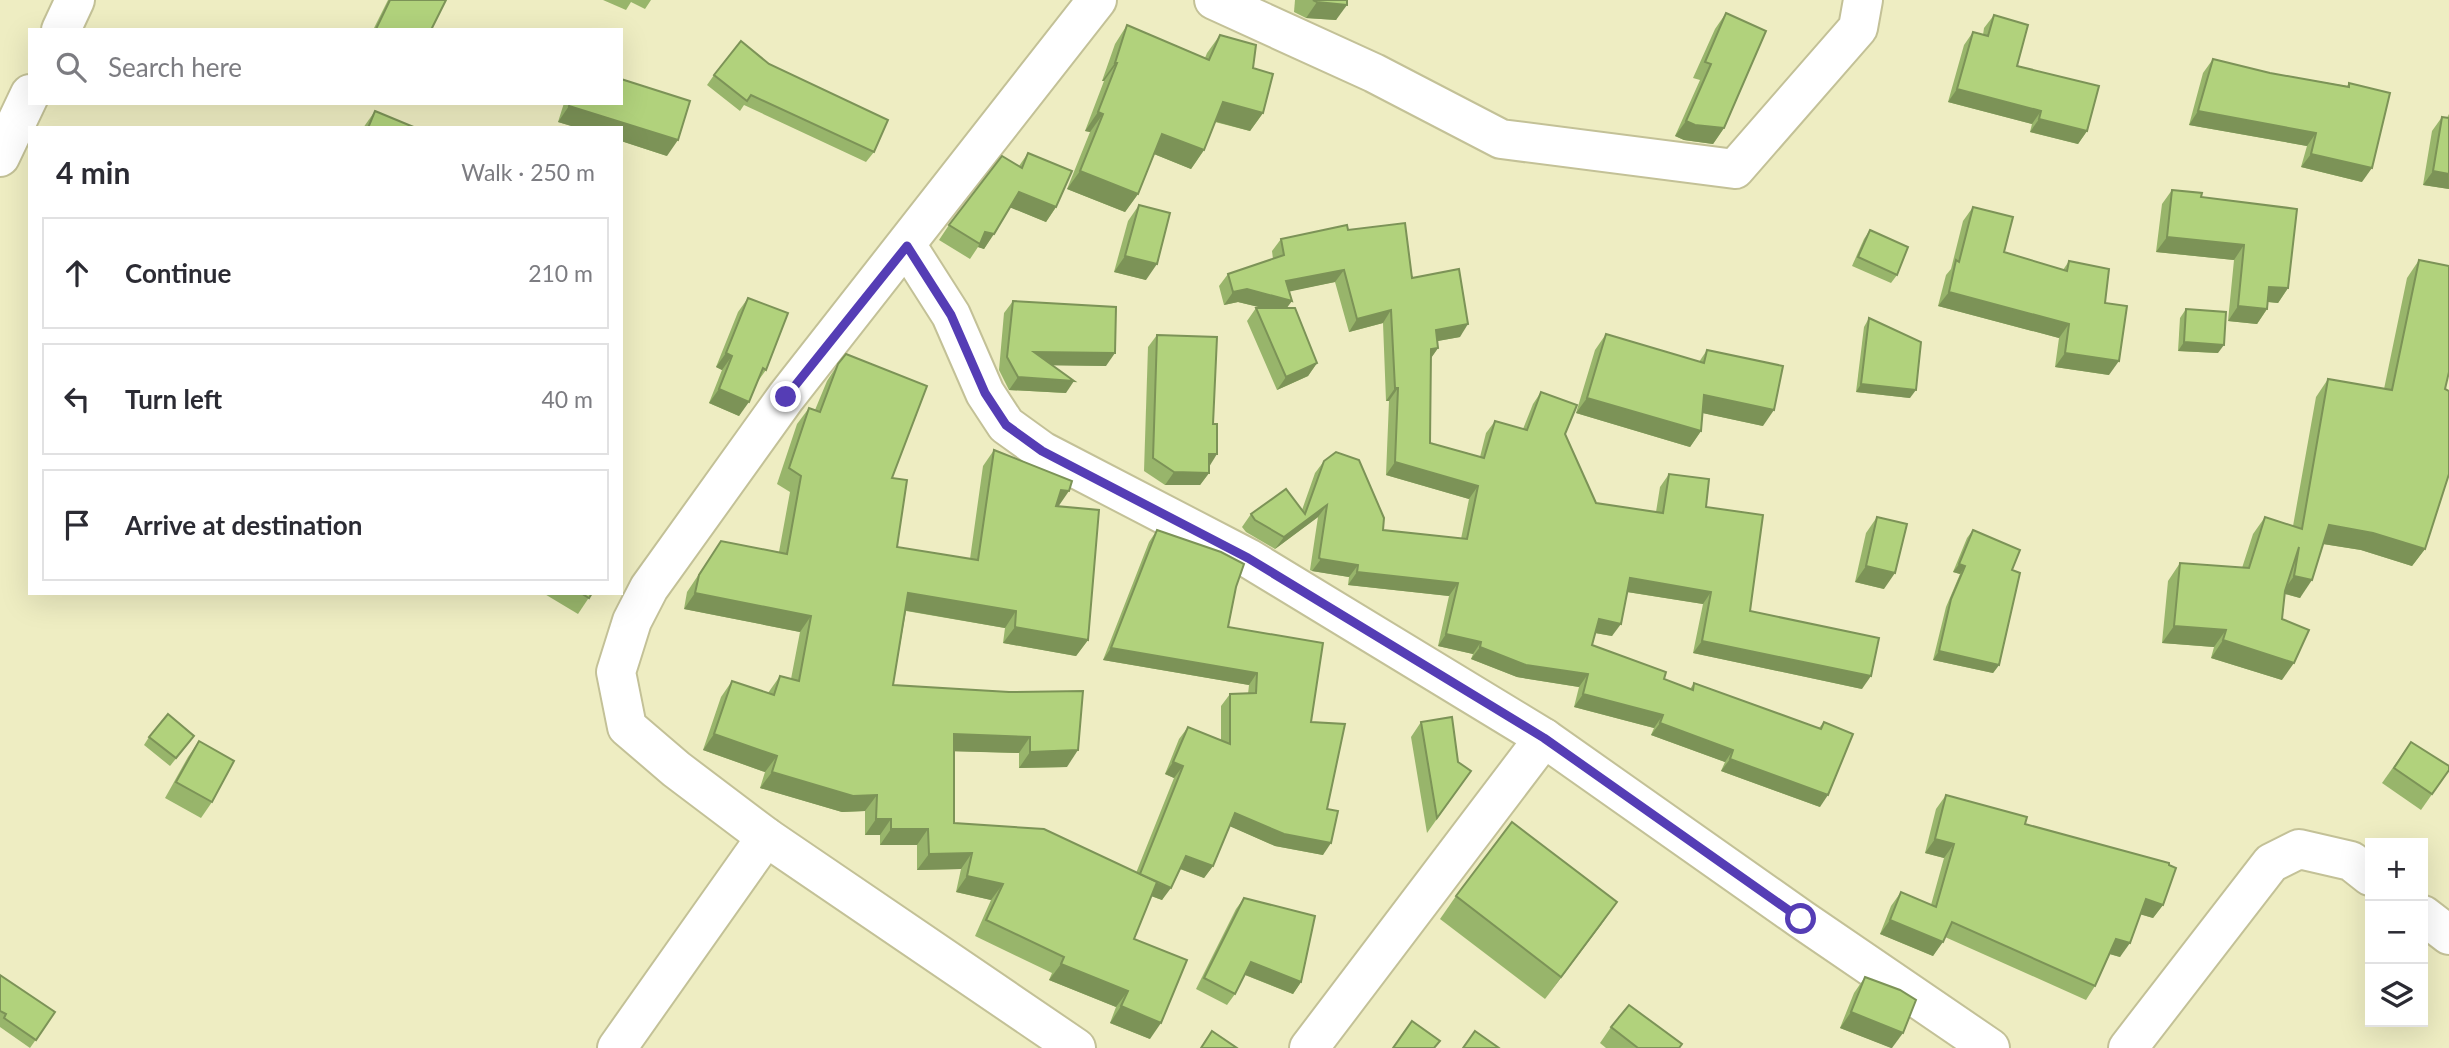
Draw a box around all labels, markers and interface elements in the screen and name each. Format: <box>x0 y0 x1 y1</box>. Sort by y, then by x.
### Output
search box <box>28 28 623 105</box>
icon: search <box>52 48 90 86</box>
text: Search here <box>108 51 242 83</box>
text: 4 min <box>56 154 130 190</box>
text: Walk · 250 m <box>461 158 595 186</box>
icon: ahead <box>58 254 96 292</box>
text: Continue <box>125 257 231 289</box>
text: 210 m <box>528 259 593 287</box>
icon: left <box>58 380 96 418</box>
route end <box>770 381 801 412</box>
text: Turn left <box>125 383 222 415</box>
text: 40 m <box>542 385 593 413</box>
icon: arrive <box>58 506 96 544</box>
text: Arrive at destination <box>125 509 362 541</box>
map controls <box>2365 838 2428 1027</box>
button: + <box>2365 838 2428 901</box>
button: − <box>2365 901 2428 964</box>
route start <box>1785 903 1816 934</box>
button: layers <box>2365 964 2428 1027</box>

